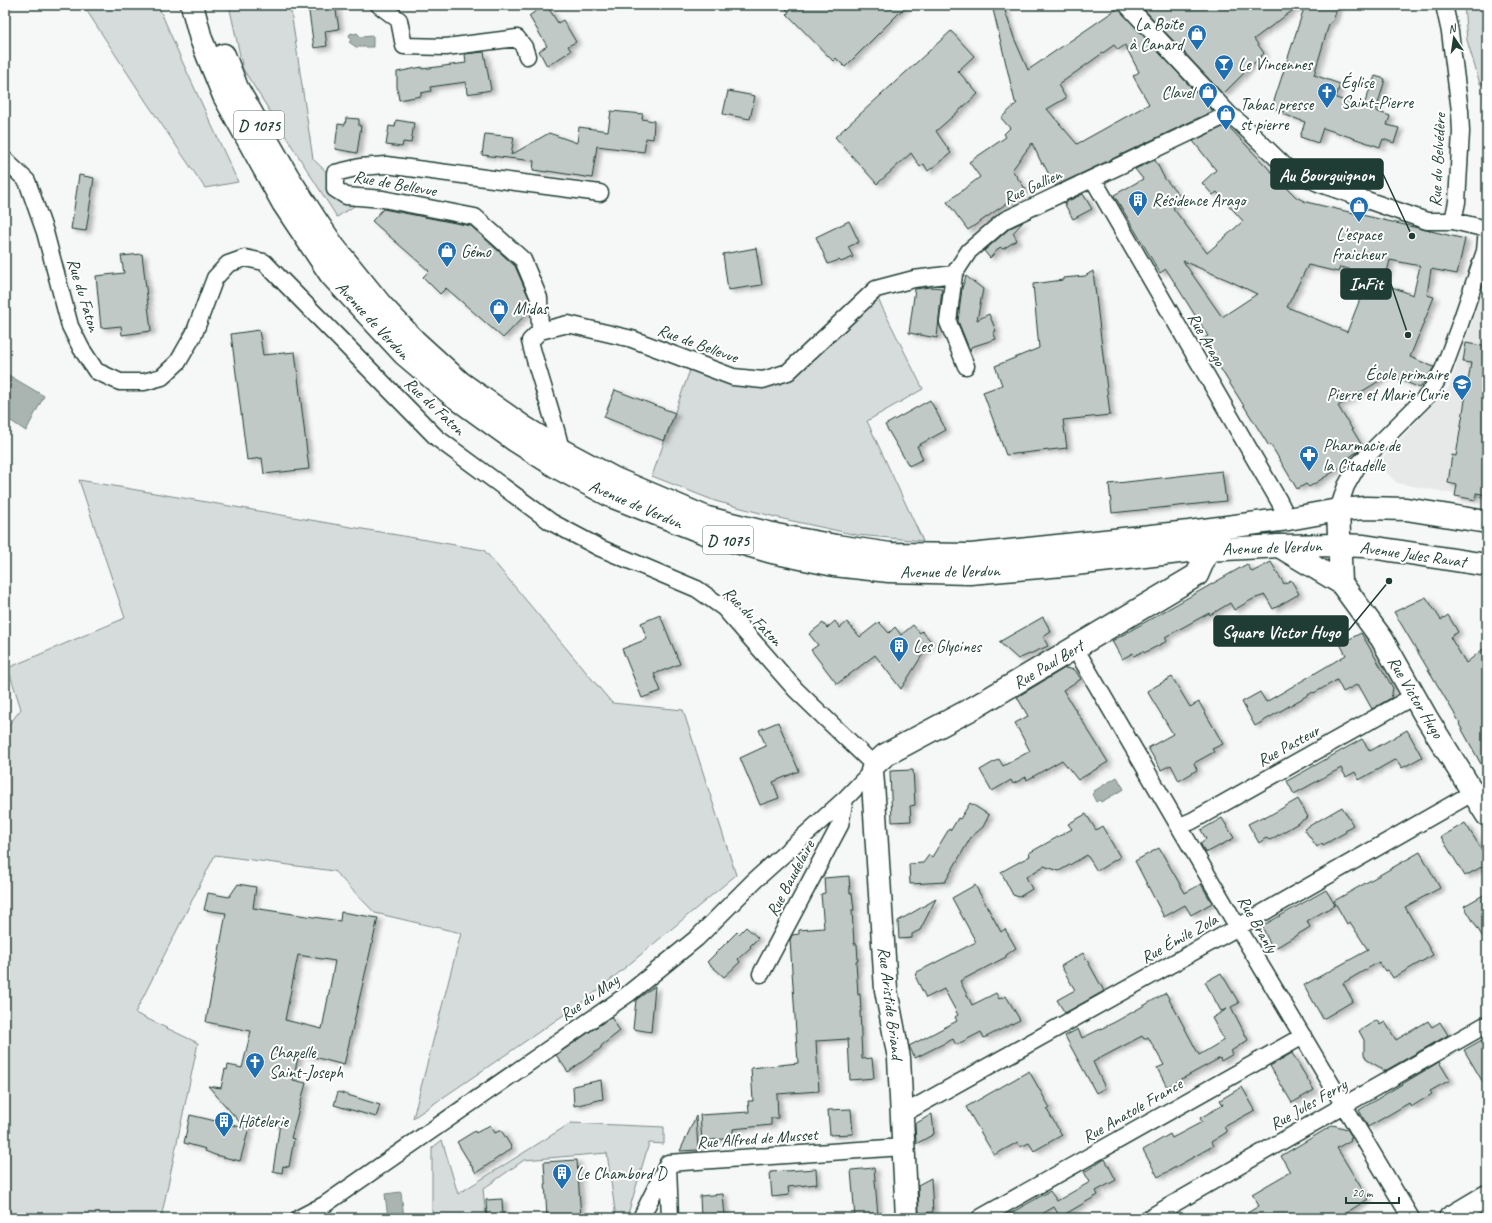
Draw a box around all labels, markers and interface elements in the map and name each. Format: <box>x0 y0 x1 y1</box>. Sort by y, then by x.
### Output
place label: La Boite à Canard <box>1129 14 1185 55</box>
north arrow <box>1434 18 1474 58</box>
text: N <box>1447 20 1459 36</box>
shop icon: La Boite à Canard <box>1186 23 1208 51</box>
bar icon: Le Vincennes <box>1213 53 1235 81</box>
place label: Le Vincennes <box>1238 54 1313 75</box>
place label: Église Saint-Pierre <box>1341 71 1415 113</box>
shop icon: Clavel <box>1197 81 1219 109</box>
church icon: Église Saint-Pierre <box>1316 81 1338 109</box>
place label: Clavel <box>1162 82 1197 103</box>
place label: Tabac presse st pierre <box>1240 94 1315 135</box>
shop icon: Tabac presse st pierre <box>1215 103 1237 131</box>
road number: D 1075 <box>234 111 284 139</box>
street label: Rue du Belvédère <box>1425 111 1451 207</box>
callout: Au Bourguignon <box>1271 159 1383 189</box>
street label: Rue Gallien <box>1000 163 1066 209</box>
text: Au Bourguignon <box>1279 164 1375 186</box>
street label: Rue de Bellevue <box>352 166 440 201</box>
building icon: Résidence Arago <box>1127 189 1149 217</box>
place label: Résidence Arago <box>1152 190 1247 211</box>
shop icon: L'espace fraicheur <box>1348 195 1370 223</box>
place label: L'espace fraicheur <box>1332 224 1388 265</box>
shop icon: Gémo <box>436 240 458 268</box>
place label: Gémo <box>461 241 492 262</box>
street label: Rue du Faton <box>62 256 105 336</box>
callout: InFit <box>1341 269 1391 299</box>
text: InFit <box>1349 273 1385 295</box>
street label: Avenue de Verdun <box>331 277 415 365</box>
shop icon: Midas <box>488 297 510 325</box>
place label: Midas <box>513 298 549 319</box>
street label: Rue Arago <box>1183 309 1231 370</box>
street label: Rue de Bellevue <box>655 319 742 368</box>
place label: École primaire Pierre et Marie Curie <box>1327 363 1449 405</box>
street label: Rue du Faton <box>400 373 470 441</box>
school or university icon: École primaire Pierre et Marie Curie <box>1451 373 1473 401</box>
place label: Pharmacie de la Citadelle <box>1323 435 1401 476</box>
pharmacy icon: Pharmacie de la Citadelle <box>1298 444 1320 472</box>
street label: Avenue de Verdun <box>586 475 687 534</box>
road number: D 1075 <box>703 526 753 554</box>
street label: Avenue de Verdun <box>1222 535 1323 560</box>
street label: Avenue Jules Ravat <box>1359 537 1470 573</box>
street label: Avenue de Verdun <box>900 560 1001 583</box>
street label: Rue du Faton <box>719 582 788 651</box>
callout: Square Victor Hugo <box>1214 616 1348 646</box>
text: Square Victor Hugo <box>1222 621 1342 643</box>
street label: Rue Paul Bert <box>1009 634 1089 694</box>
building icon: Les Glycines <box>888 635 910 663</box>
place label: Les Glycines <box>913 636 983 657</box>
street label: Rue Victor Hugo <box>1383 652 1449 743</box>
street label: Rue Pasteur <box>1253 719 1325 771</box>
street label: Rue Baudelaire <box>762 835 820 920</box>
street label: Rue Branly <box>1233 892 1283 958</box>
street label: Rue Émile Zola <box>1137 907 1223 968</box>
street label: Rue Aristide Briand <box>873 946 908 1063</box>
street label: Rue du May <box>556 969 624 1025</box>
place label: Chapelle Saint-Joseph <box>269 1042 343 1083</box>
church icon: Chapelle Saint-Joseph <box>244 1051 266 1079</box>
street label: Rue Anatole France <box>1079 1073 1187 1147</box>
street label: Rue Jules Ferry <box>1266 1073 1352 1135</box>
building icon: Hôtelerie <box>213 1110 235 1138</box>
place label: Hôtelerie <box>238 1111 289 1132</box>
street label: Rue Alfred de Musset <box>696 1124 820 1153</box>
building icon: Le Chambord D <box>551 1162 573 1190</box>
place label: Le Chambord D <box>576 1163 668 1184</box>
scale bar <box>1346 1179 1399 1205</box>
text: 20 m <box>1352 1185 1374 1201</box>

